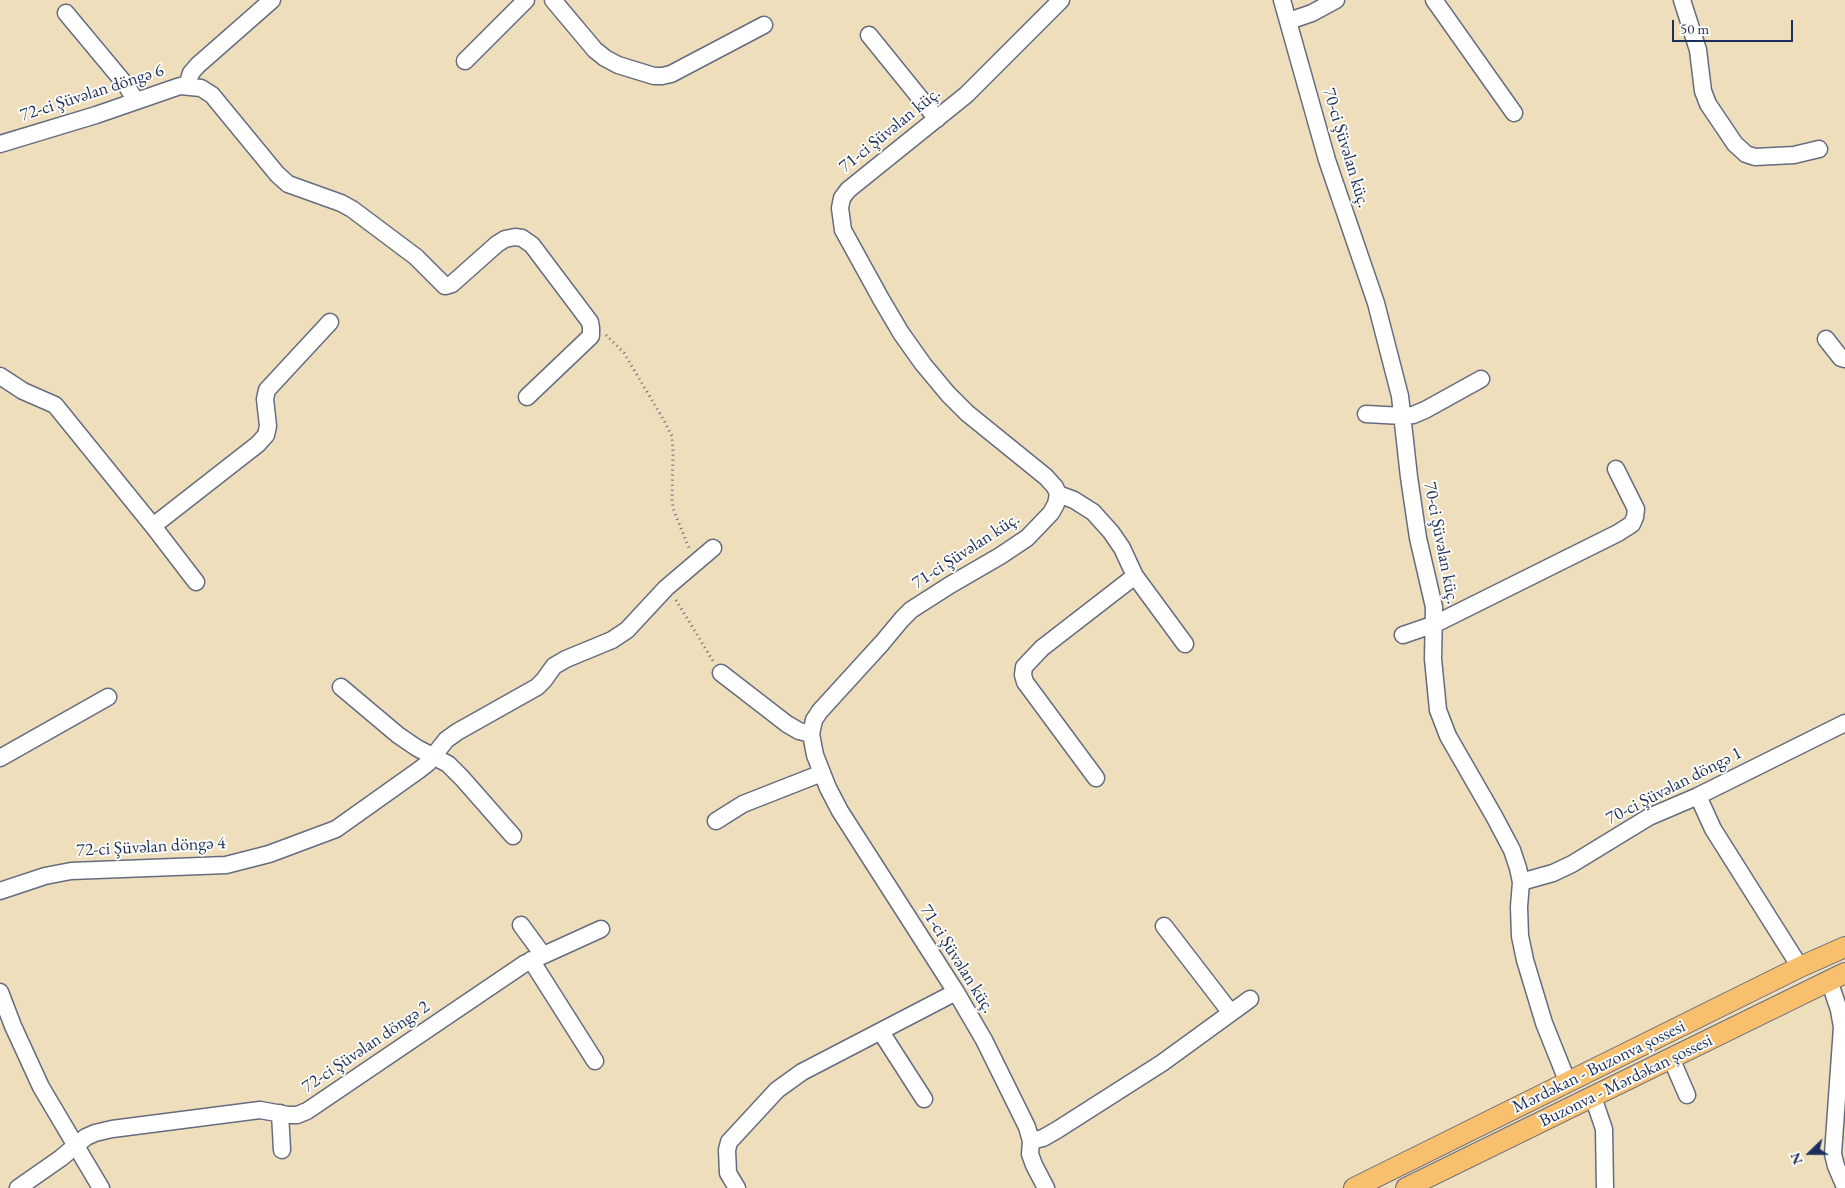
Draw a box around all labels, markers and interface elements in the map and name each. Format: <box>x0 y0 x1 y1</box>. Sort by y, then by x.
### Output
scale bar <box>1675 10 1796 42</box>
text: 50 m <box>1680 19 1709 38</box>
street label: 72-ci Şüvəlan döngə 6 <box>18 60 166 126</box>
street label: 71-ci Şüvəlan küç. <box>835 83 945 177</box>
street label: 70-ci Şüvəlan küç. <box>1318 86 1374 210</box>
street label: 70-ci Şüvəlan küç. <box>1419 480 1463 606</box>
street label: 71-ci Şüvəlan küç. <box>908 508 1024 594</box>
street label: 70-ci Şüvəlan döngə 1 <box>1602 742 1746 830</box>
street label: 72-ci Şüvəlan döngə 4 <box>76 832 226 862</box>
street label: 71-ci Şüvəlan küç. <box>915 901 999 1017</box>
street label: 72-ci Şüvəlan döngə 2 <box>298 996 434 1098</box>
street label: Mərdəkan - Buzonva şossesi <box>1509 1016 1689 1118</box>
street label: Buzonva - Mərdəkan şossesi <box>1536 1030 1716 1132</box>
north arrow <box>1785 1128 1835 1178</box>
text: N <box>1786 1150 1807 1167</box>

